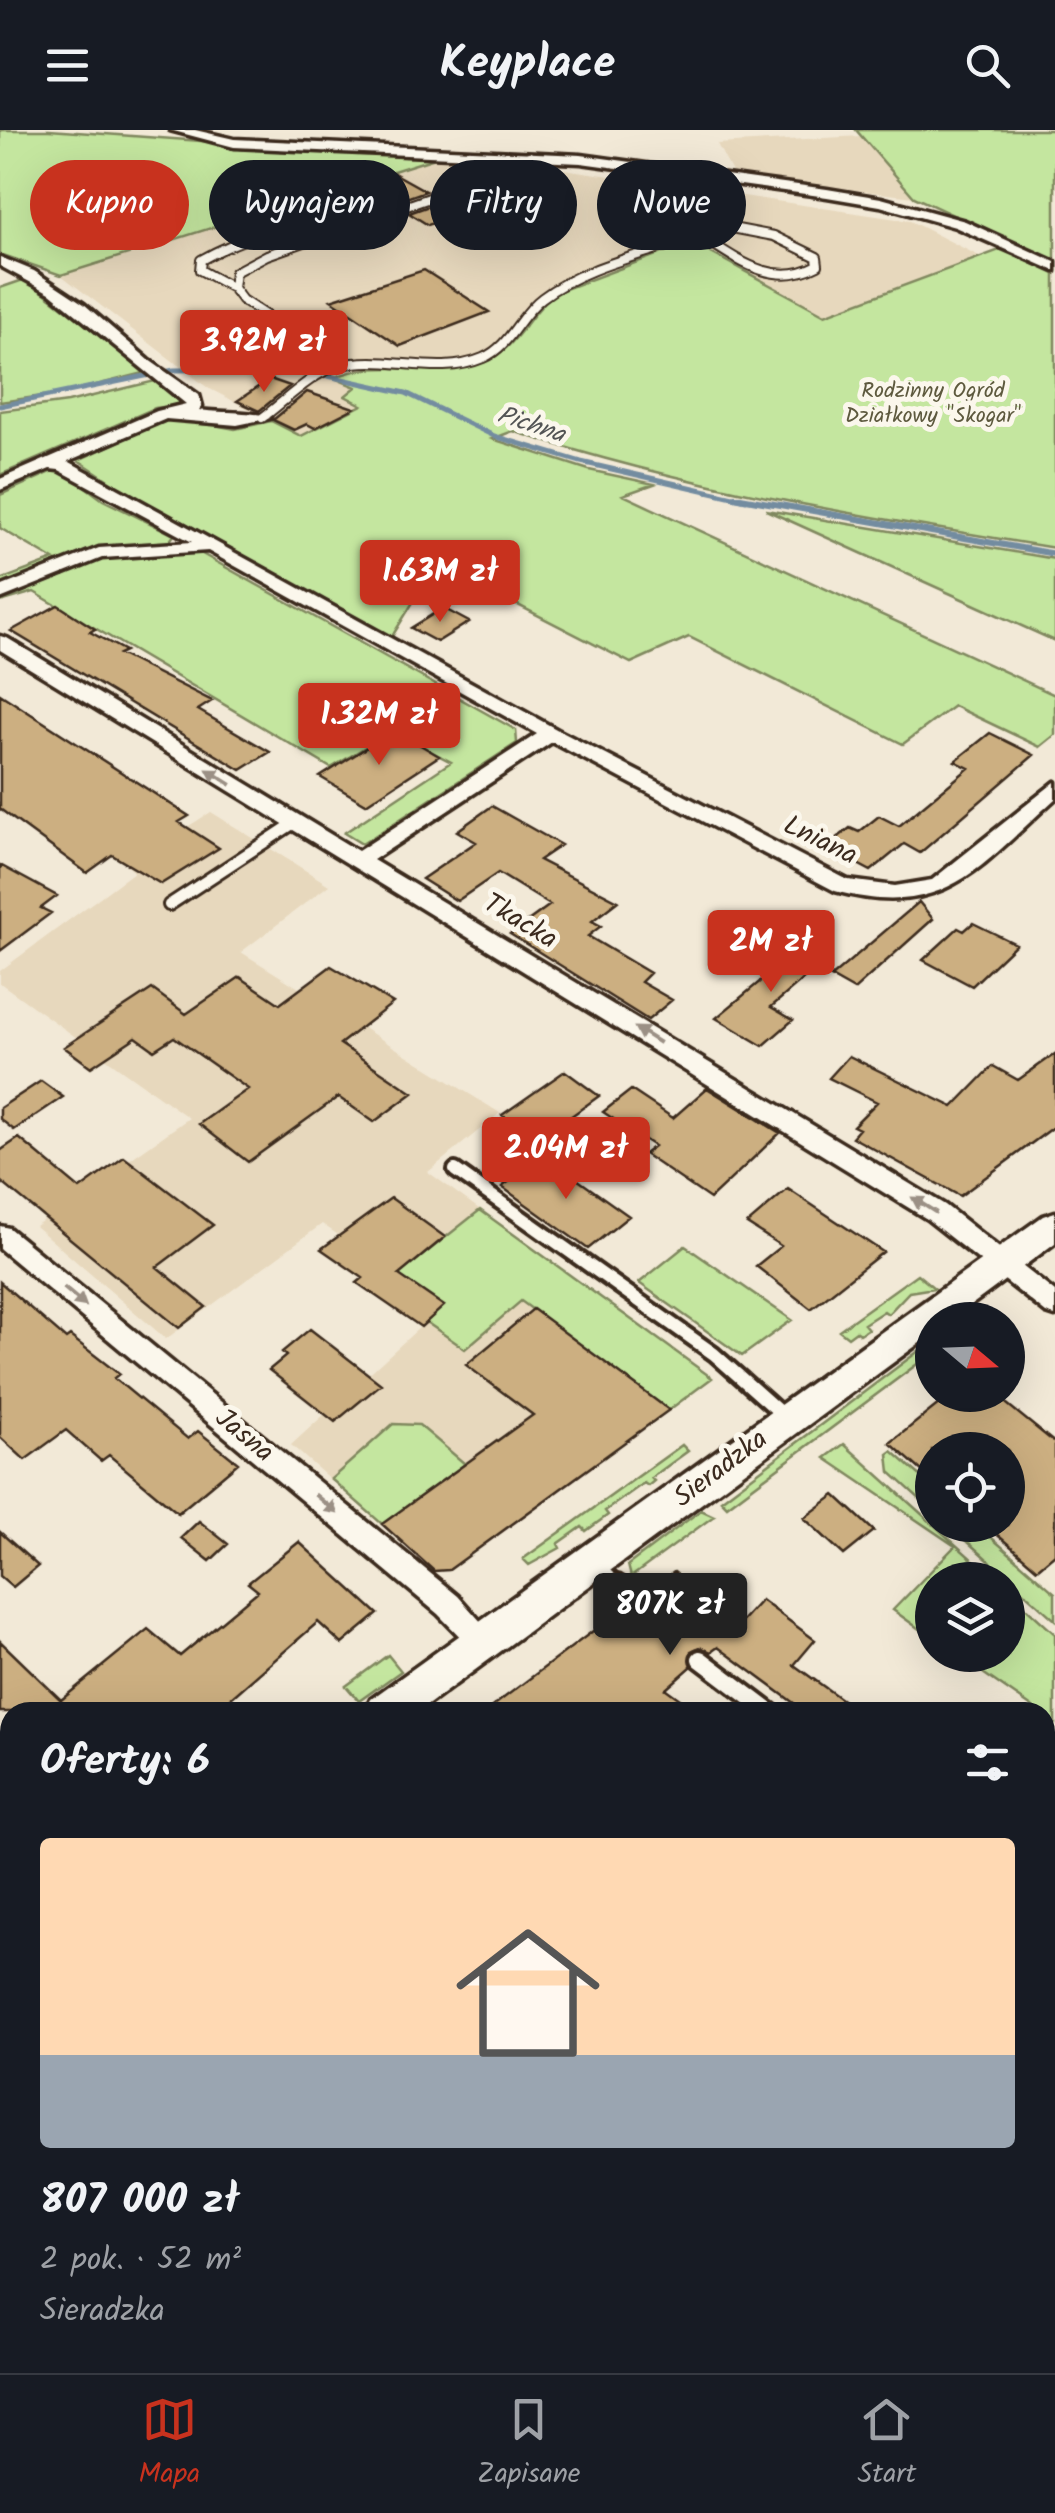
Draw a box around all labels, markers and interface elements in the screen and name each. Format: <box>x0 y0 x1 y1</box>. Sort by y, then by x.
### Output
text: Keyplace <box>440 29 615 101</box>
icon: menu <box>40 38 95 93</box>
icon: search <box>960 38 1015 93</box>
chip: Kupno <box>30 160 189 250</box>
chip: Wynajem <box>209 160 410 250</box>
chip: Filtry <box>430 160 577 250</box>
chip: Nowe <box>597 160 746 250</box>
pin: 3.92M zł <box>161 310 367 395</box>
text: 3.92M zł <box>202 317 326 368</box>
park label: Rodzinny Ogród Działkowy "Skogar" <box>845 374 1021 434</box>
water label: Pichna <box>492 395 572 455</box>
pin: 1.63M zł <box>337 540 543 625</box>
text: 1.63M zł <box>382 547 498 598</box>
pin: 1.32M zł <box>276 683 482 768</box>
text: 1.32M zł <box>320 690 438 741</box>
one-way arrow <box>205 768 233 786</box>
street label: Lniana <box>775 804 865 878</box>
street label: Tkacka <box>474 882 566 962</box>
pin: 2M zł <box>701 910 841 995</box>
text: 2M zł <box>730 917 812 968</box>
one-way arrow <box>634 1026 661 1044</box>
pin: 2.04M zł <box>463 1117 669 1202</box>
text: 2.04M zł <box>504 1124 628 1175</box>
one-way arrow <box>910 1197 938 1214</box>
one-way arrow <box>63 1286 88 1307</box>
north arrow <box>915 1302 1025 1412</box>
map controls <box>915 1302 1025 1672</box>
street label: Jasna <box>204 1397 284 1475</box>
street label: Sieradzka <box>664 1418 778 1520</box>
button: locate <box>915 1432 1025 1542</box>
one-way arrow <box>313 1493 338 1514</box>
button: layers <box>915 1562 1025 1672</box>
pin: 807K zł <box>578 1573 762 1658</box>
text: 807K zł <box>615 1580 725 1631</box>
text: Oferty: 6 <box>40 1729 210 1796</box>
icon: filters <box>960 1735 1015 1790</box>
icon: home <box>438 1903 618 2083</box>
text: 807 000 zł <box>40 2168 239 2235</box>
text: 2 pok. · 52 m² <box>40 2235 241 2286</box>
text: Sieradzka <box>40 2286 165 2337</box>
tab: Mapa <box>139 2392 200 2497</box>
tab: Zapisane <box>477 2392 580 2497</box>
tab: Start <box>857 2392 916 2497</box>

